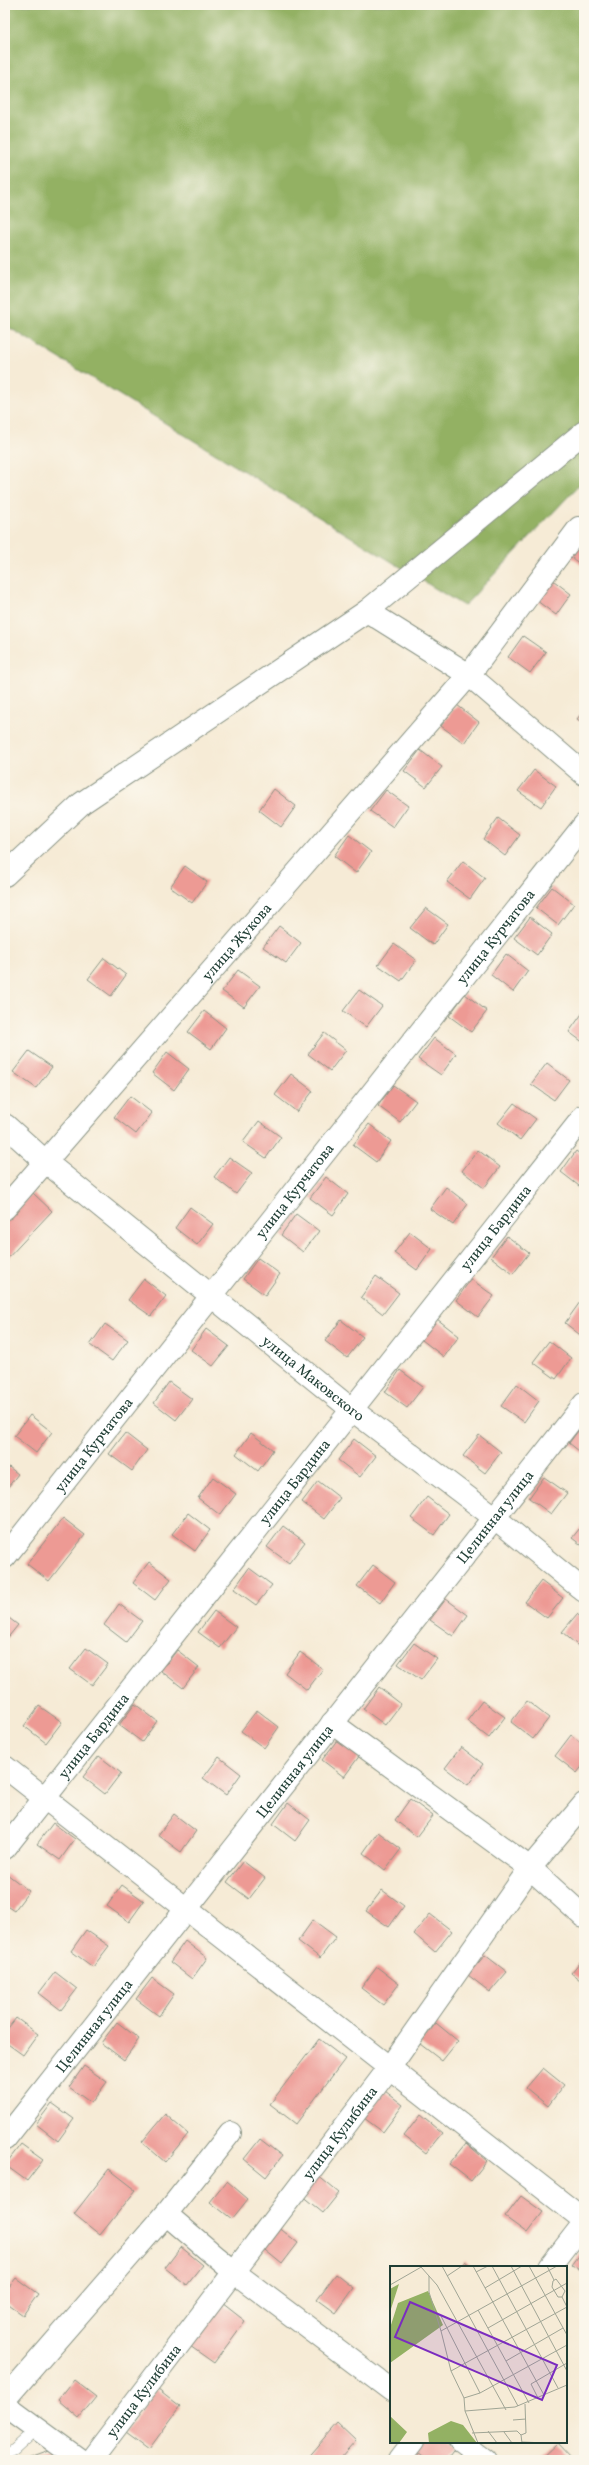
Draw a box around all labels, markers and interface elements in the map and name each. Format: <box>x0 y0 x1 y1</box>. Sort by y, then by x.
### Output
street label: улица Курчатова <box>453 885 541 990</box>
street label: улица Жукова <box>198 899 278 986</box>
street label: улица Курчатова <box>252 1140 340 1244</box>
street label: улица Бардина <box>456 1181 537 1276</box>
street label: улица Маковского <box>256 1332 368 1427</box>
street label: улица Курчатова <box>51 1394 139 1498</box>
street label: улица Бардина <box>255 1435 336 1530</box>
street label: Целинная улица <box>453 1466 540 1569</box>
street label: улица Бардина <box>54 1689 135 1784</box>
street label: Целинная улица <box>252 1721 339 1824</box>
street label: Целинная улица <box>52 1975 139 2078</box>
street label: улица Кулибина <box>299 2083 384 2185</box>
inset map <box>390 2266 567 2443</box>
street label: улица Кулибина <box>102 2340 187 2443</box>

